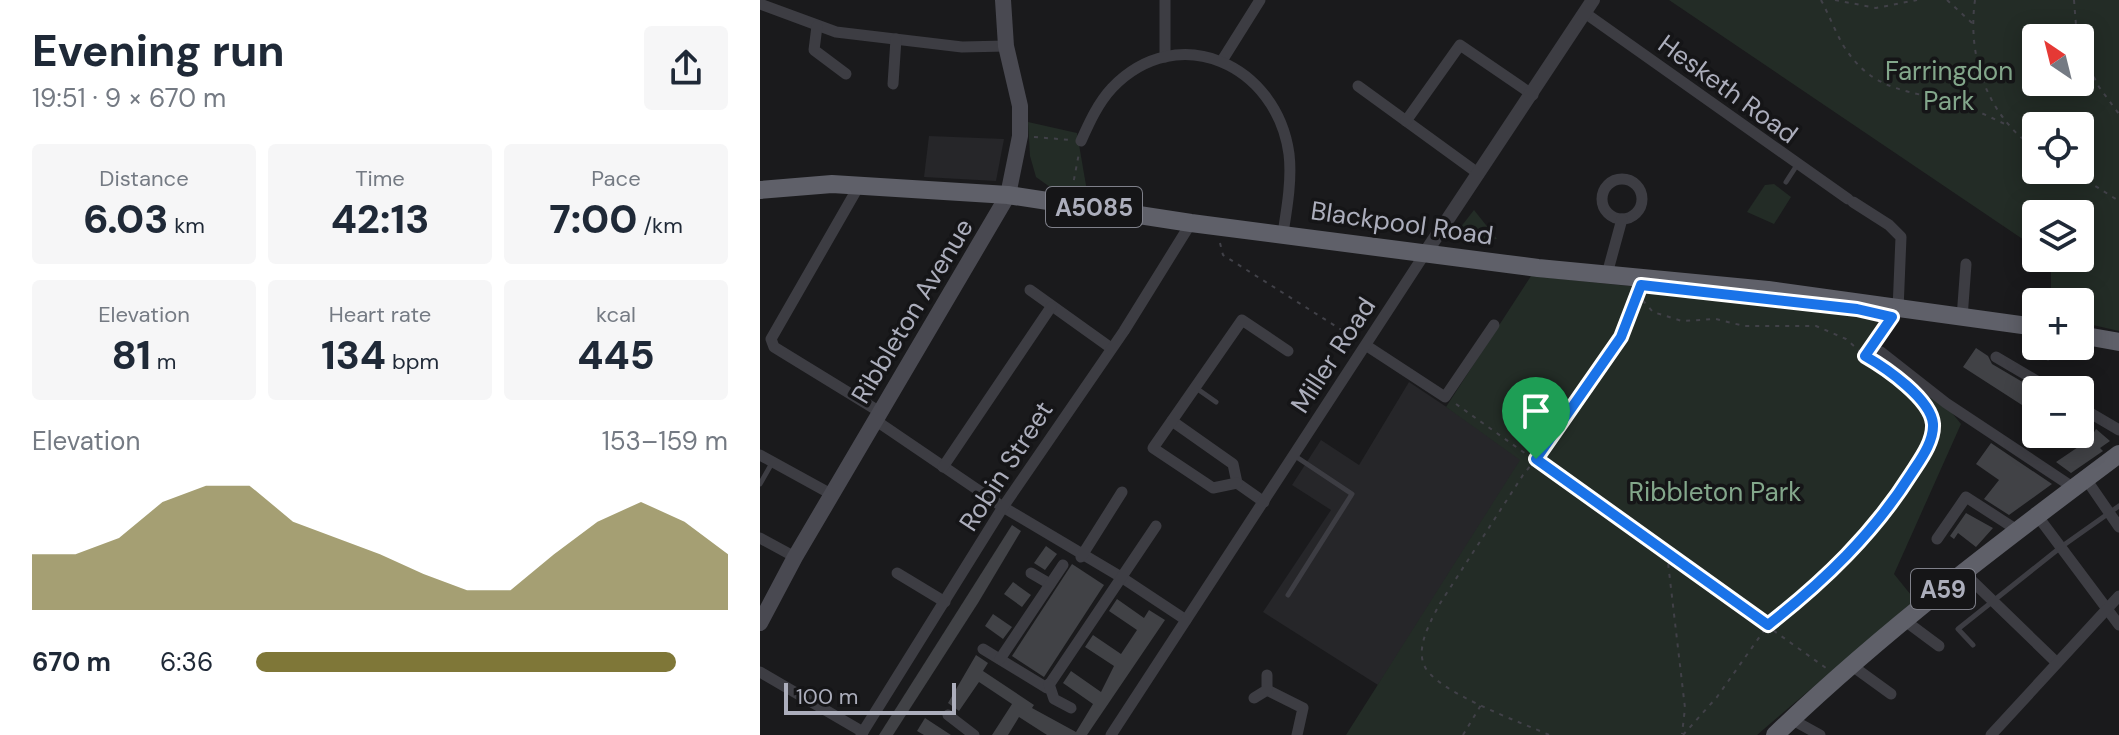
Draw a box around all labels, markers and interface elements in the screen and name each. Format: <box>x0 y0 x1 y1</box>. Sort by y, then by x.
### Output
text: Evening run <box>32 22 285 80</box>
north arrow <box>2022 24 2094 96</box>
map controls <box>2022 24 2094 448</box>
button: share <box>644 26 728 110</box>
street label: Hesketh Road <box>1651 27 1805 151</box>
park label: Farringdon Park <box>1885 54 2013 118</box>
text: 19:51 · 9 × 670 m <box>32 81 226 115</box>
button: locate <box>2022 112 2094 184</box>
text: Distance <box>99 164 189 193</box>
text: Time <box>355 164 405 193</box>
text: Pace <box>591 164 641 193</box>
road number: A5085 <box>1046 187 1142 227</box>
text: 6.03 <box>83 193 168 245</box>
text: 42:13 <box>331 193 429 245</box>
text: 7:00 <box>549 193 638 245</box>
street label: Blackpool Road <box>1309 193 1495 253</box>
button: layers <box>2022 200 2094 272</box>
text: km <box>168 211 205 240</box>
text: /km <box>638 211 683 240</box>
street label: Ribbleton Avenue <box>843 212 981 410</box>
button: + <box>2022 288 2094 360</box>
street label: Miller Road <box>1283 291 1383 419</box>
text: Elevation <box>98 300 190 329</box>
text: Heart rate <box>329 300 431 329</box>
text: kcal <box>596 300 636 329</box>
text: 81 <box>112 329 151 381</box>
text: 134 <box>321 329 386 381</box>
text: 445 <box>577 329 655 381</box>
text: m <box>151 347 176 376</box>
text: bpm <box>386 347 439 376</box>
button: − <box>2022 376 2094 448</box>
pin <box>1502 377 1570 459</box>
icon: arrive <box>1514 389 1558 433</box>
street label: Robin Street <box>951 395 1061 537</box>
text: Elevation <box>32 424 140 458</box>
text: 153–159 m <box>602 424 728 458</box>
park label: Ribbleton Park <box>1629 475 1801 509</box>
road number: A59 <box>1911 569 1975 609</box>
text: 670 m <box>32 645 111 679</box>
text: 6:36 <box>160 645 213 679</box>
scale bar <box>784 679 956 715</box>
text: 100 m <box>796 682 858 711</box>

